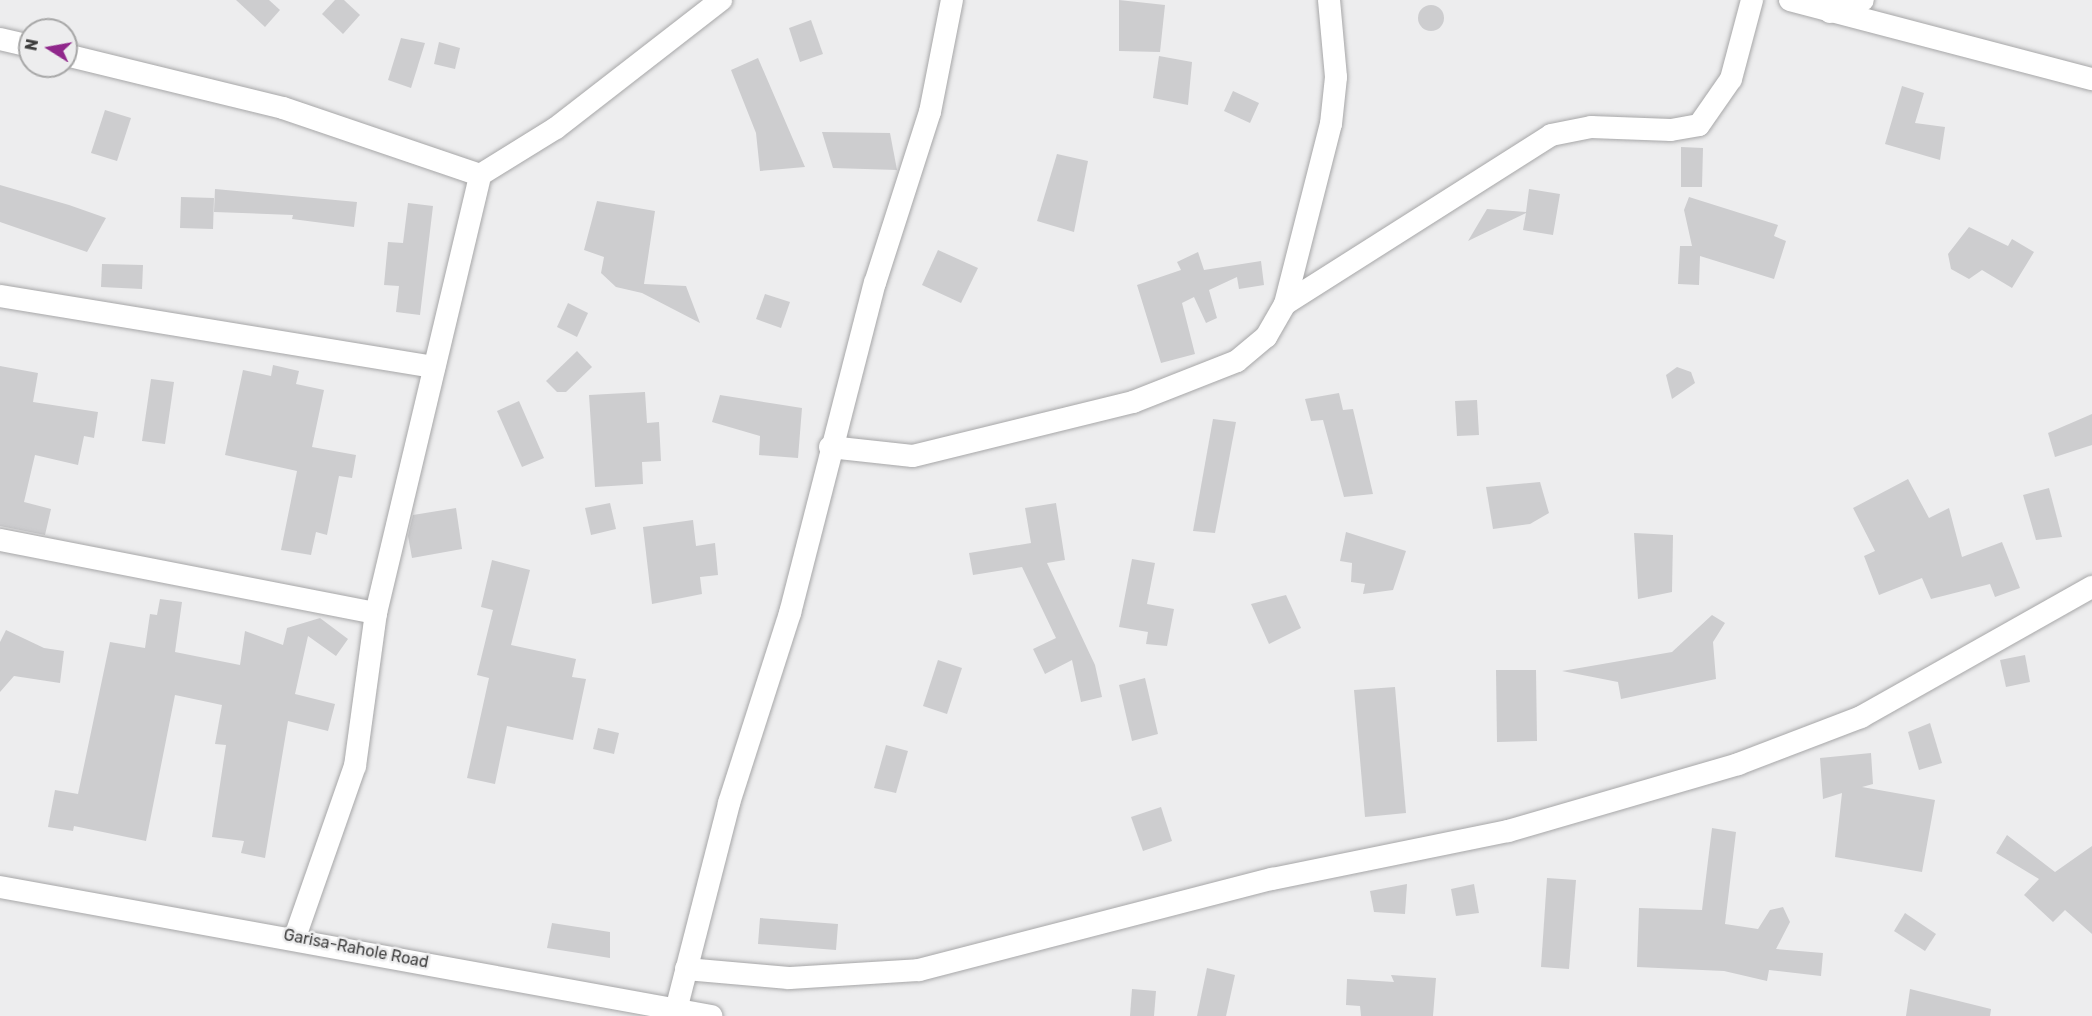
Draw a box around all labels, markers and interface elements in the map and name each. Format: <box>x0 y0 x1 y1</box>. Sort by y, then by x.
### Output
north arrow <box>18 18 78 78</box>
text: N <box>21 37 42 52</box>
street label: Garisa-Rahole Road <box>282 926 430 972</box>

